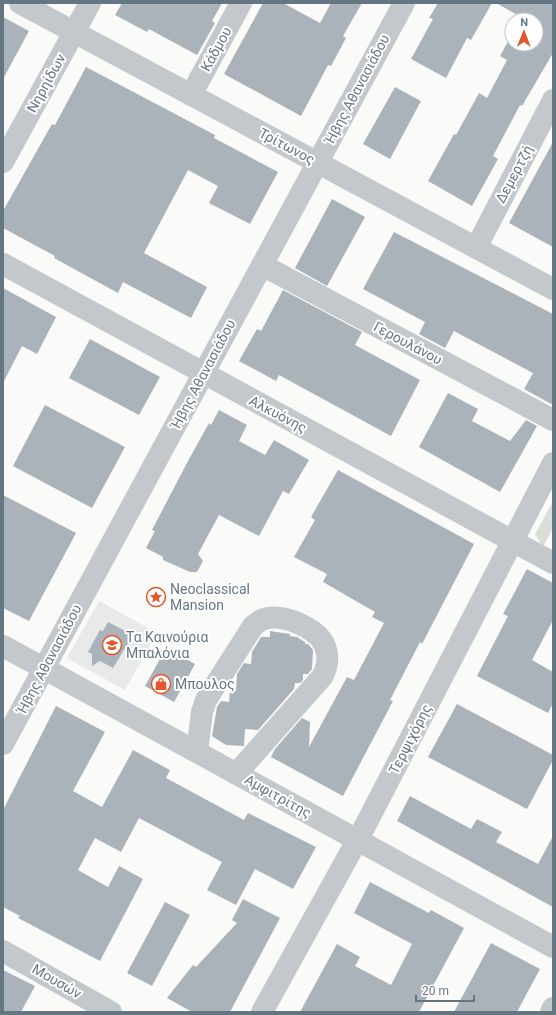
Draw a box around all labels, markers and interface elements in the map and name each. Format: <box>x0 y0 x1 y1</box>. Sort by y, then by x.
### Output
north arrow <box>504 12 544 52</box>
text: N <box>520 16 528 29</box>
street label: Κάδμου <box>197 24 235 74</box>
street label: Ήβης Αθανασιάδου <box>321 32 393 147</box>
street label: Νηρηίδων <box>23 51 69 115</box>
street label: Τρίτωνος <box>256 125 318 167</box>
street label: Δεμερτζή <box>492 142 536 206</box>
street label: Ήβης Αθανασιάδου <box>167 317 239 432</box>
street label: Γερουλάνου <box>371 318 445 368</box>
street label: Αλκυόνης <box>247 392 309 436</box>
place label: Neoclassical Mansion <box>170 581 250 613</box>
place icon: Neoclassical Mansion <box>145 586 167 608</box>
street label: Ήβης Αθανασιάδου <box>13 602 85 717</box>
place label: Τα Καινούρια Μπαλόνια <box>126 629 209 661</box>
school or university icon: Τα Καινούρια Μπαλόνια <box>101 634 123 656</box>
shop icon: Μπουλος <box>150 673 172 695</box>
place label: Μπουλος <box>175 676 234 692</box>
street label: Τερψιχόρης <box>386 701 435 777</box>
street label: Αμφιτρίτης <box>241 771 314 822</box>
street label: Μουσών <box>30 961 85 1002</box>
scale bar <box>416 977 474 1003</box>
text: 20 m <box>422 984 449 998</box>

